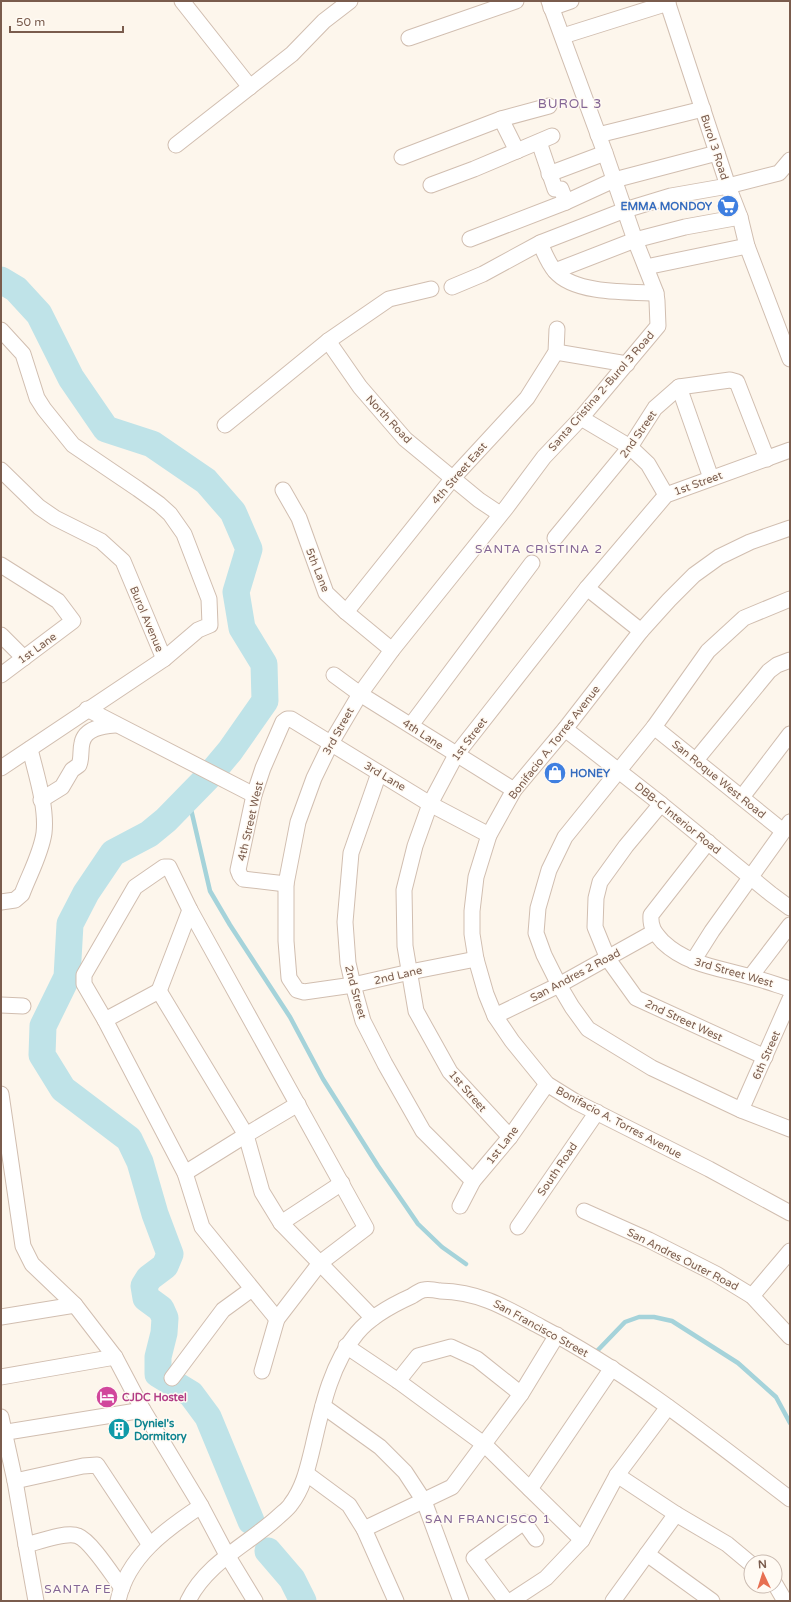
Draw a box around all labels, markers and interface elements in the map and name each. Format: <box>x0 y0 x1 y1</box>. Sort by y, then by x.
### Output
scale bar <box>10 8 123 34</box>
text: 50 m <box>16 15 45 29</box>
district label: BUROL 3 <box>538 96 602 112</box>
street label: Burol 3 Road <box>698 113 731 182</box>
supermarket icon: EMMA MONDOY <box>715 193 741 219</box>
place label: EMMA MONDOY <box>620 200 712 213</box>
street label: Santa Cristina 2-Burol 3 Road <box>546 329 657 454</box>
street label: North Road <box>363 393 414 446</box>
street label: 2nd Street <box>617 408 659 460</box>
street label: 4th Street East <box>429 440 490 507</box>
street label: 1st Street <box>672 469 724 498</box>
district label: SANTA CRISTINA 2 <box>475 542 603 556</box>
street label: 5th Lane <box>303 546 332 594</box>
street label: Burol Avenue <box>127 584 166 654</box>
street label: 1st Lane <box>15 630 59 667</box>
street label: Bonifacio A. Torres Avenue <box>506 683 603 802</box>
street label: 3rd Street <box>320 705 357 757</box>
street label: 1st Street <box>449 715 490 763</box>
street label: 4th Lane <box>400 716 446 752</box>
street label: San Roque West Road <box>669 738 768 821</box>
street label: 3rd Lane <box>362 759 408 794</box>
shop icon: HONEY <box>542 760 568 786</box>
place label: HONEY <box>570 767 610 780</box>
street label: 4th Street West <box>235 780 266 862</box>
street label: DBB-C Interior Road <box>632 780 723 857</box>
street label: San Andres 2 Road <box>528 946 623 1005</box>
street label: 3rd Street West <box>693 955 775 990</box>
street label: 2nd Street <box>342 964 369 1020</box>
street label: 2nd Lane <box>373 964 423 987</box>
street label: 2nd Street West <box>643 997 725 1044</box>
street label: 6th Street <box>750 1029 783 1082</box>
street label: 1st Street <box>446 1068 489 1115</box>
street label: Bonifacio A. Torres Avenue <box>554 1084 684 1161</box>
street label: 1st Lane <box>484 1124 521 1167</box>
street label: South Road <box>535 1140 580 1198</box>
street label: San Andres Outer Road <box>625 1226 741 1293</box>
street label: San Francisco Street <box>491 1297 591 1360</box>
hotel icon: CJDC Hostel <box>94 1384 120 1410</box>
place label: CJDC Hostel <box>122 1391 187 1404</box>
building icon: Dyniel's Dormitory <box>106 1416 132 1442</box>
place label: Dyniel's Dormitory <box>134 1417 187 1444</box>
district label: SAN FRANCISCO 1 <box>425 1512 551 1526</box>
north arrow <box>743 1554 783 1594</box>
text: N <box>757 1558 767 1571</box>
district label: SANTA FE <box>44 1582 112 1596</box>

